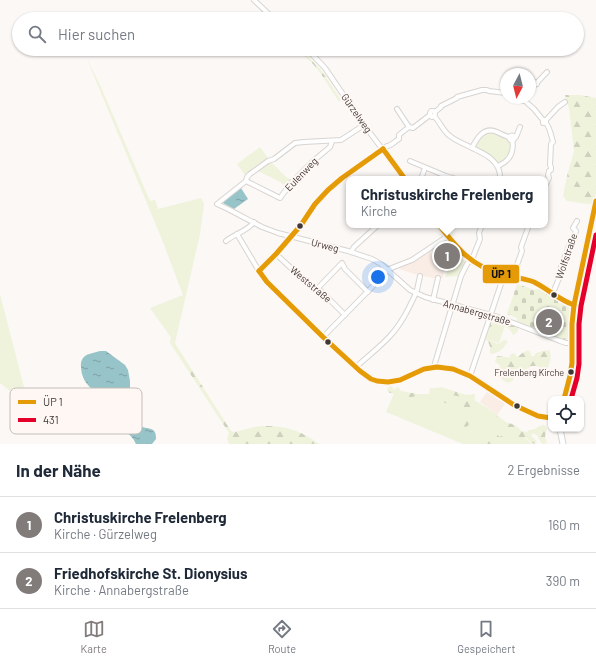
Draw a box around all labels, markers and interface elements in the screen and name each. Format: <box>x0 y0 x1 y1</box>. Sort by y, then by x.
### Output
search box <box>12 12 584 56</box>
icon: search <box>26 23 48 45</box>
text: Hier suchen <box>58 25 135 43</box>
north arrow <box>500 68 536 104</box>
street label: Gürzelweg <box>339 91 375 135</box>
street label: Eulenweg <box>282 155 320 193</box>
popup <box>346 176 548 228</box>
text: Christuskirche Frelenberg <box>361 185 533 203</box>
text: Kirche <box>361 203 397 219</box>
unlabelled marker <box>295 221 305 231</box>
street label: Wolfstraße <box>553 232 579 280</box>
street label: Urweg <box>310 236 340 254</box>
pin: 1 <box>434 241 460 271</box>
street label: Weststraße <box>288 263 334 305</box>
line badge: ÜP 1 <box>482 264 520 284</box>
your location <box>368 267 388 287</box>
text: ÜP 1 <box>491 267 511 280</box>
unlabelled marker <box>549 290 559 300</box>
street label: Annabergstraße <box>442 297 512 327</box>
pin: 2 <box>536 307 562 337</box>
unlabelled marker <box>323 337 333 347</box>
place label: Frelenberg Kirche <box>495 367 564 378</box>
marker: Frelenberg Kirche <box>566 367 576 377</box>
legend <box>10 388 142 434</box>
text: ÜP 1 <box>43 394 63 408</box>
map controls <box>548 396 584 432</box>
button: locate <box>548 396 584 432</box>
unlabelled marker <box>512 401 522 411</box>
text: 431 <box>43 413 59 426</box>
text: In der Nähe <box>16 460 101 480</box>
text: 2 Ergebnisse <box>507 462 580 478</box>
text: Christuskirche Frelenberg <box>54 508 227 526</box>
text: 1 <box>27 517 31 533</box>
text: 160 m <box>548 517 580 533</box>
text: Kirche · Gürzelweg <box>54 526 157 542</box>
text: Friedhofskirche St. Dionysius <box>54 564 248 582</box>
text: 2 <box>25 573 33 589</box>
text: 390 m <box>546 573 580 589</box>
text: Kirche · Annabergstraße <box>54 582 189 598</box>
tab: Karte <box>81 618 107 655</box>
tab: Route <box>268 618 296 655</box>
tab: Gespeichert <box>457 618 515 655</box>

